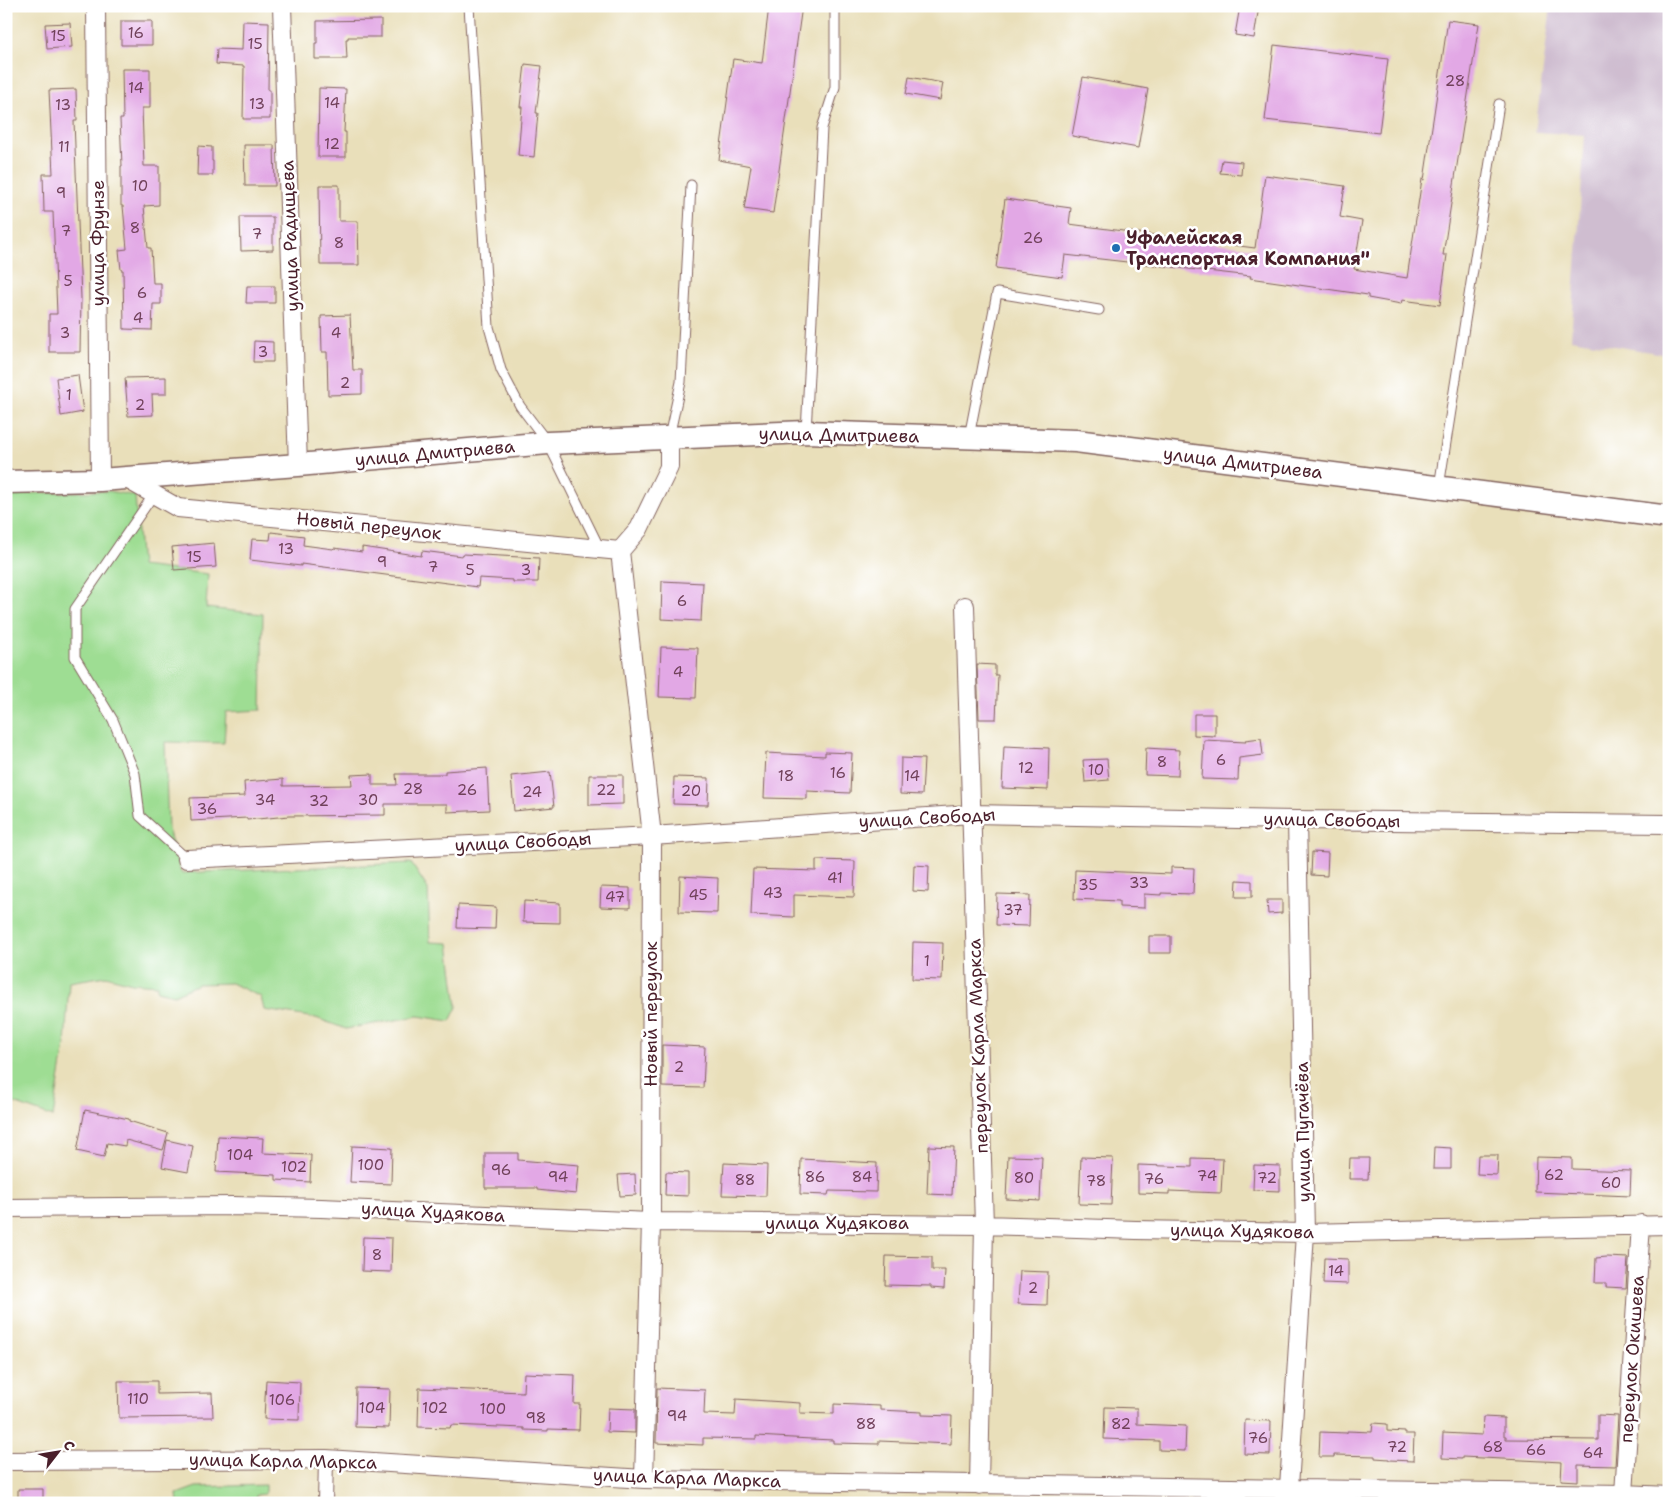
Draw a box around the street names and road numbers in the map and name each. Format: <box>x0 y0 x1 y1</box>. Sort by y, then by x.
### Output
street label: улица Радищева <box>275 160 305 312</box>
street label: улица Фрунзе <box>86 180 110 306</box>
street label: улица Дмитриева <box>759 422 919 448</box>
street label: улица Дмитриева <box>354 434 516 472</box>
street label: улица Дмитриева <box>1162 441 1324 485</box>
street label: Новый переулок <box>295 506 443 546</box>
street label: улица Свободы <box>858 802 996 834</box>
street label: улица Свободы <box>1263 807 1401 833</box>
street label: улица Свободы <box>454 826 592 858</box>
street label: переулок Карла Маркса <box>962 938 994 1154</box>
street label: Новый переулок <box>639 941 663 1087</box>
street label: улица Пугачёва <box>1290 1061 1316 1203</box>
street label: улица Худякова <box>360 1196 506 1228</box>
street label: улица Худякова <box>765 1211 909 1235</box>
street label: улица Худякова <box>1170 1218 1314 1244</box>
street label: переулок Окишева <box>1614 1274 1650 1444</box>
street label: улица Карла Маркса <box>189 1447 377 1475</box>
street label: улица Карла Маркса <box>593 1463 781 1493</box>

